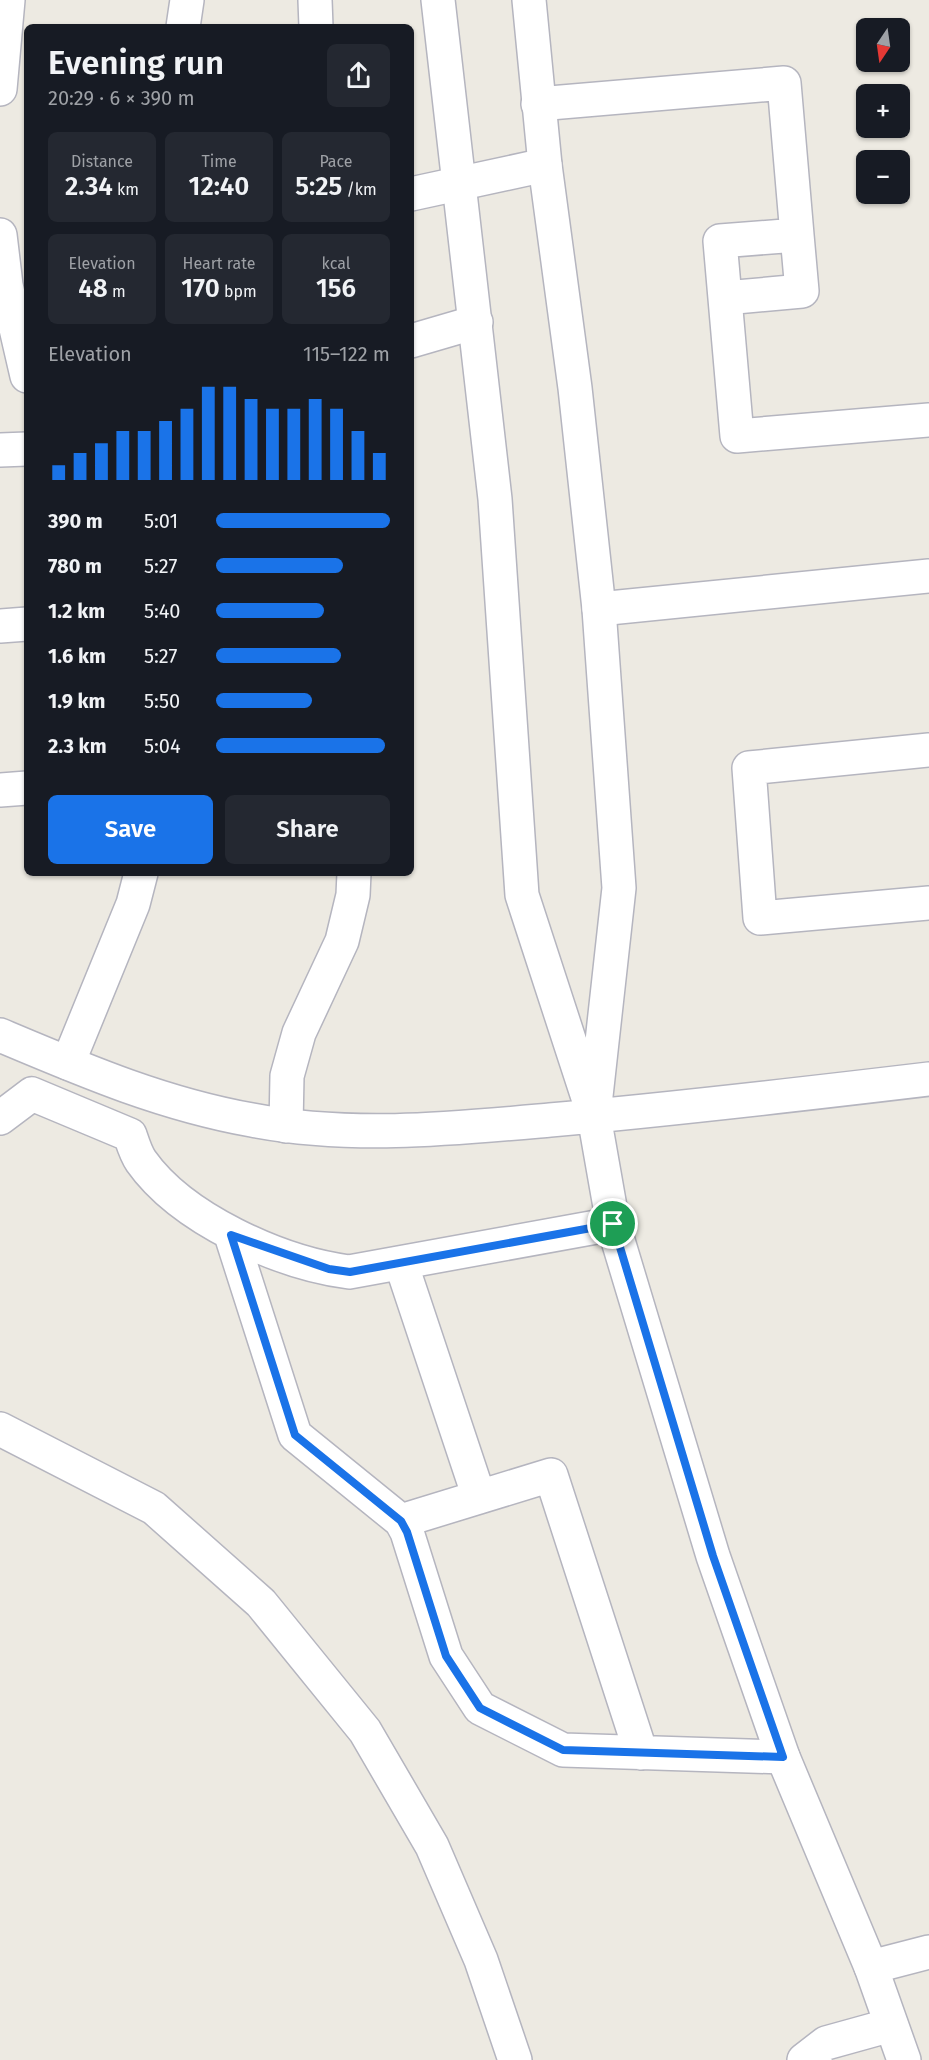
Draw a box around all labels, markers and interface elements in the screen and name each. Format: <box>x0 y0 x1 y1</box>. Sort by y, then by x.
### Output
north arrow <box>856 18 910 72</box>
map controls <box>856 18 910 204</box>
text: Evening run <box>48 43 224 83</box>
button: share <box>327 44 390 107</box>
button: + <box>856 84 910 138</box>
text: 20:29 · 6 × 390 m <box>48 86 195 110</box>
button: − <box>856 150 910 204</box>
text: Distance <box>71 152 133 171</box>
text: Time <box>201 152 237 171</box>
text: Pace <box>319 152 353 171</box>
text: 2.34 <box>65 171 113 202</box>
text: 12:40 <box>189 171 249 202</box>
text: 5:25 <box>295 171 342 202</box>
text: km <box>113 180 139 199</box>
text: /km <box>342 180 377 199</box>
text: Elevation <box>68 254 136 273</box>
text: Heart rate <box>183 254 255 273</box>
text: kcal <box>322 254 350 273</box>
text: 48 <box>78 273 108 304</box>
text: 170 <box>181 273 220 304</box>
text: 156 <box>316 273 356 304</box>
text: m <box>108 282 126 301</box>
text: bpm <box>220 282 257 301</box>
text: Elevation <box>48 342 132 366</box>
text: 115–122 m <box>303 342 390 366</box>
text: 390 m <box>48 509 103 533</box>
text: 5:01 <box>144 509 178 533</box>
text: 780 m <box>48 554 102 578</box>
text: 5:27 <box>144 554 177 578</box>
text: 1.2 km <box>48 599 105 623</box>
text: 5:40 <box>144 599 181 623</box>
text: 1.6 km <box>48 644 106 668</box>
text: 5:27 <box>144 644 177 668</box>
text: 1.9 km <box>48 689 106 713</box>
text: 5:50 <box>144 689 180 713</box>
text: 2.3 km <box>48 734 107 758</box>
text: 5:04 <box>144 734 181 758</box>
button: Save <box>48 795 213 864</box>
button: Share <box>225 795 390 864</box>
pin <box>587 1198 638 1249</box>
icon: arrive <box>596 1207 629 1240</box>

